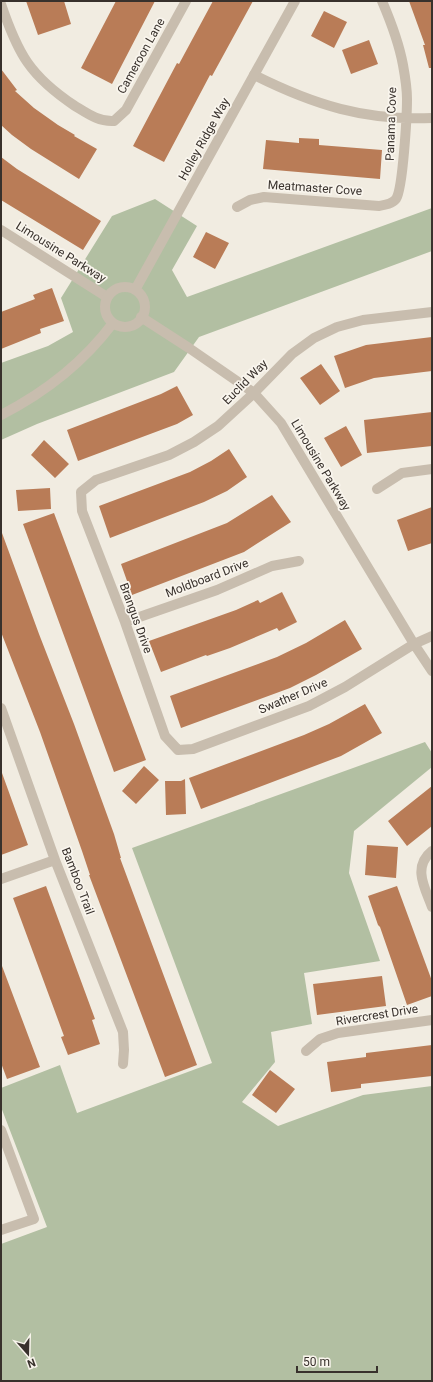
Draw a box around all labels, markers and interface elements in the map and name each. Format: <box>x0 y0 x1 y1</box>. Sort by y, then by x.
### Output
street label: Cameroon Lane <box>114 16 168 96</box>
street label: Panama Cove <box>383 87 399 161</box>
street label: Holley Ridge Way <box>176 95 233 183</box>
street label: Meatmaster Cove <box>267 178 363 198</box>
street label: Limousine Parkway <box>13 219 109 286</box>
street label: Euclid Way <box>220 356 271 407</box>
street label: Limousine Parkway <box>288 417 354 513</box>
street label: Moldboard Drive <box>164 556 250 600</box>
street label: Brangus Drive <box>117 581 155 655</box>
street label: Swather Drive <box>256 675 330 717</box>
street label: Bamboo Trail <box>59 846 97 916</box>
street label: Rivercrest Drive <box>335 1002 419 1028</box>
north arrow <box>8 1334 48 1374</box>
scale bar <box>297 1348 377 1374</box>
text: N <box>25 1355 37 1370</box>
text: 50 m <box>303 1355 330 1369</box>

